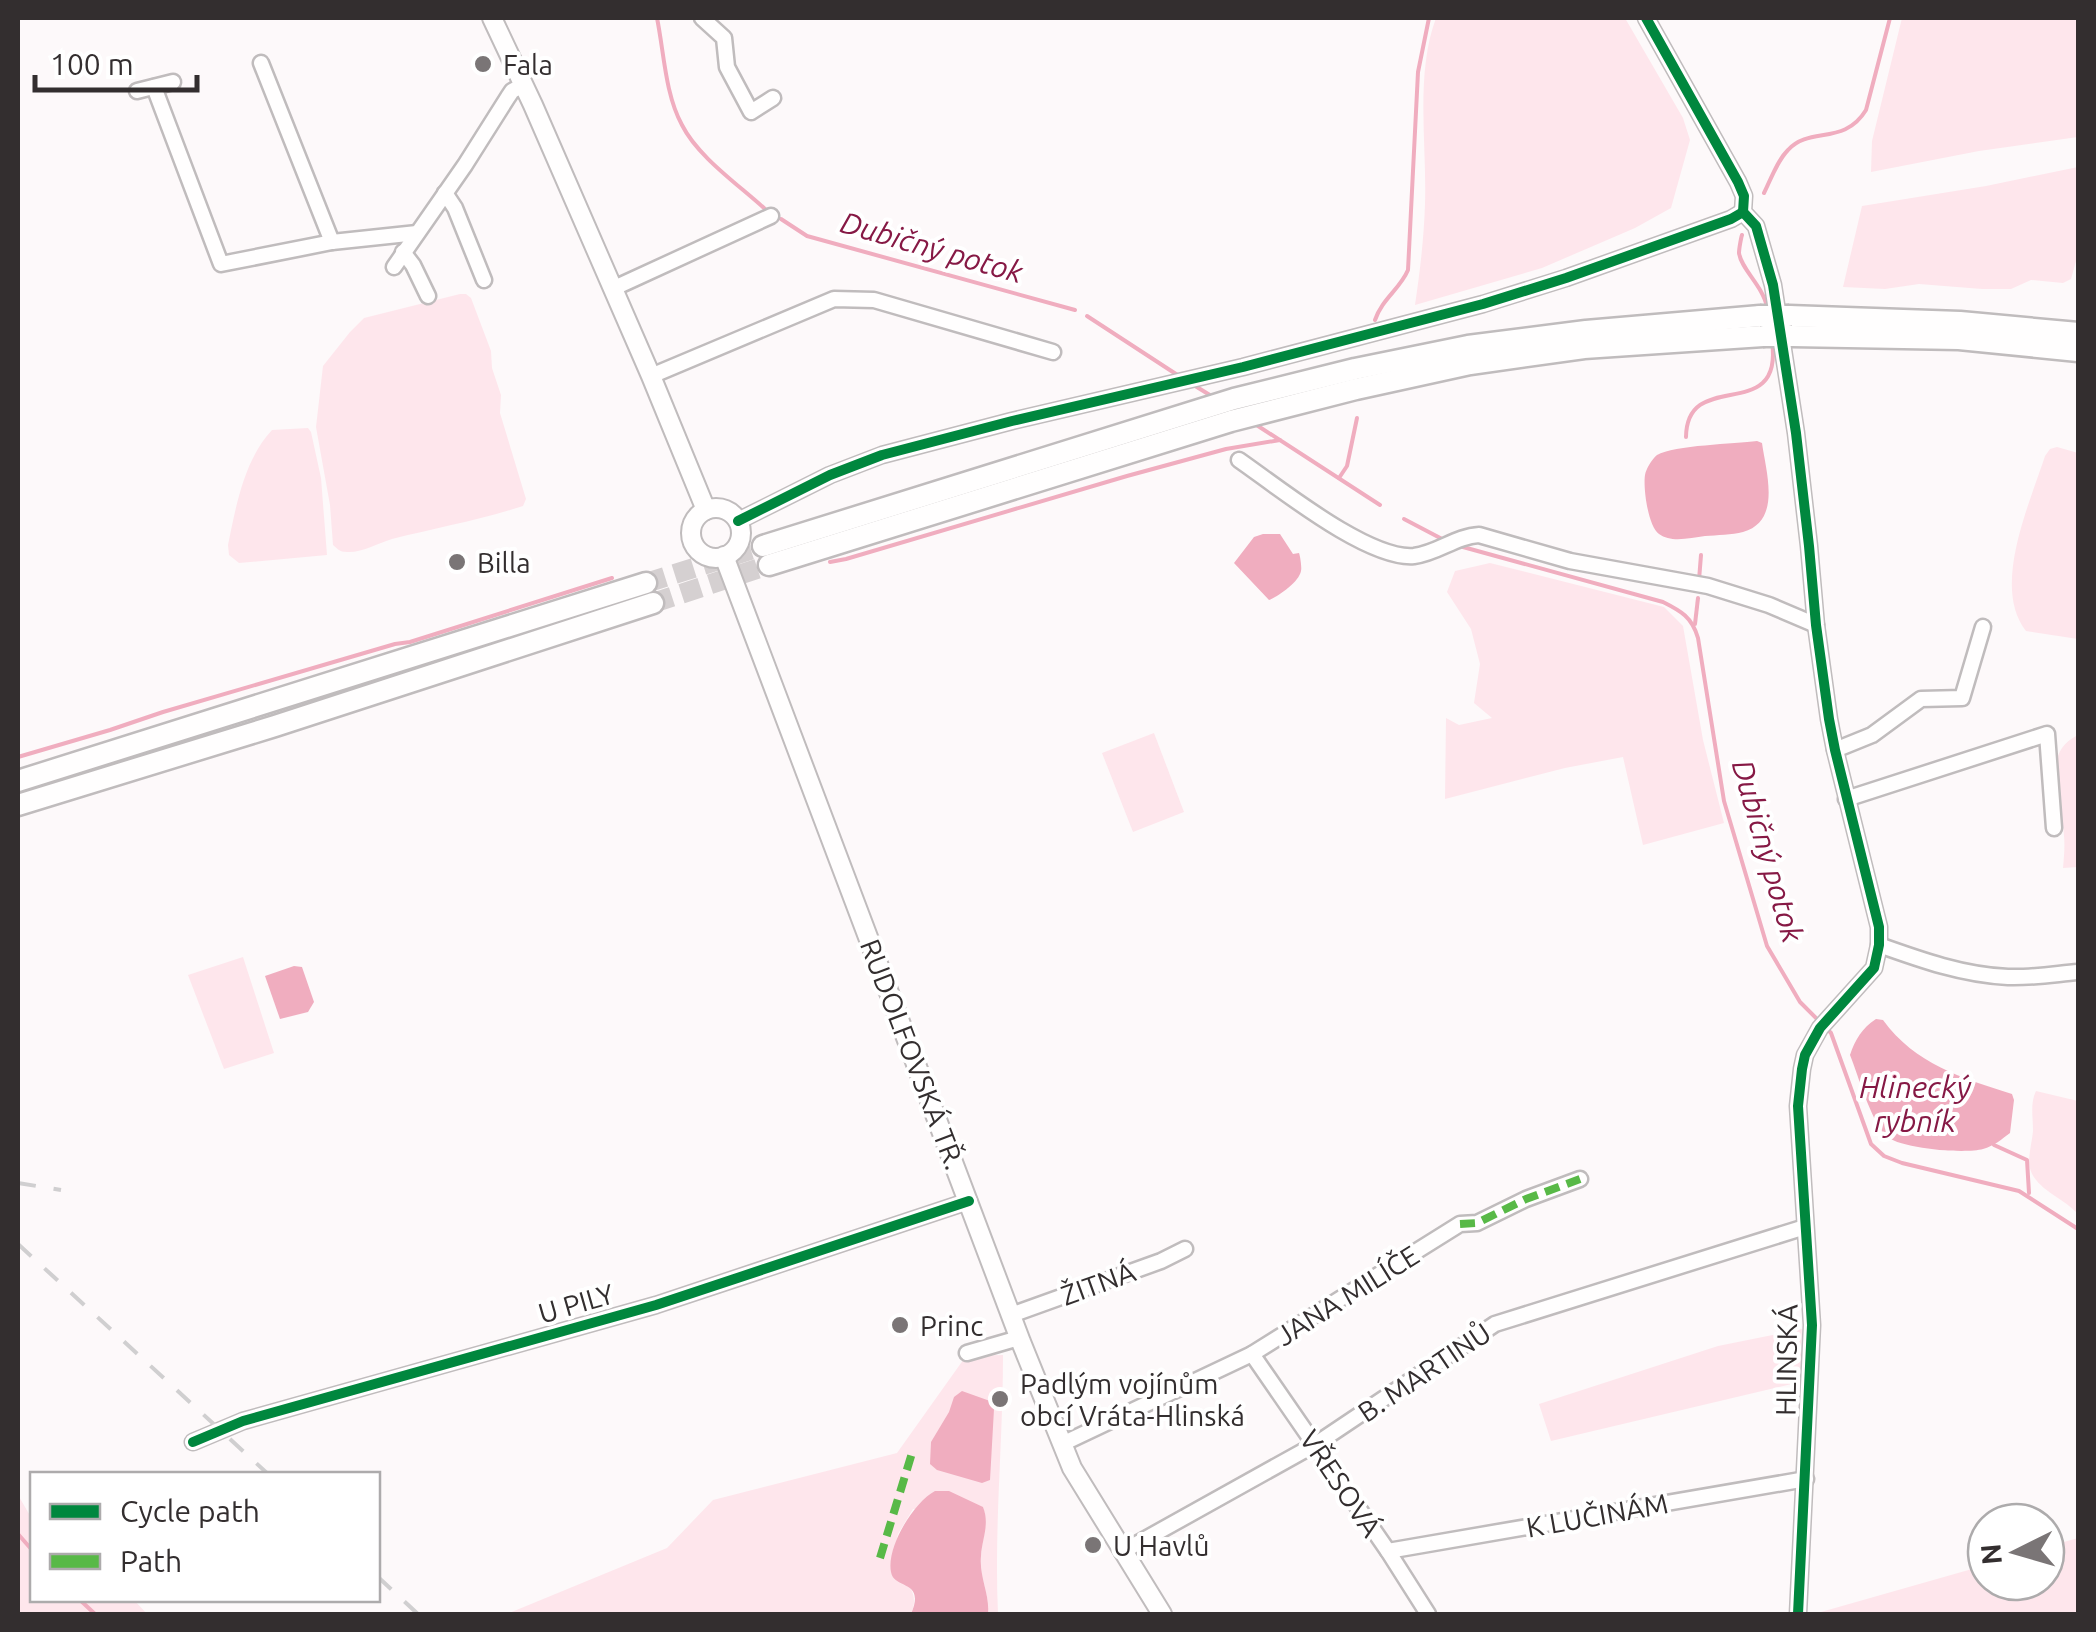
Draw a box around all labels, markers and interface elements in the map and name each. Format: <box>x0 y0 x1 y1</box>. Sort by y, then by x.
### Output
scale bar <box>35 30 198 92</box>
text: 100 m <box>50 47 134 81</box>
place label: Fala <box>503 49 553 80</box>
marker: Fala <box>472 53 494 75</box>
water label: Dubičný potok <box>837 205 1028 289</box>
place label: Billa <box>477 547 531 578</box>
marker: Billa <box>446 551 468 573</box>
water label: Dubičný potok <box>1726 756 1810 947</box>
street label: RUDOLFOVSKÁ TŘ. <box>855 934 972 1173</box>
water label: Hlinecký rybník <box>1859 1070 1972 1138</box>
street label: JANA MILÍČE <box>1269 1238 1424 1351</box>
street label: ŽITNÁ <box>1056 1254 1139 1311</box>
street label: U PILY <box>535 1277 617 1329</box>
street label: HLINSKÁ <box>1769 1304 1802 1416</box>
place label: Princ <box>920 1310 983 1341</box>
marker: Princ <box>889 1314 911 1336</box>
street label: B. MARTINŮ <box>1351 1316 1496 1428</box>
place label: Padlým vojínům obcí Vráta-Hlinská <box>1020 1368 1245 1431</box>
marker: Padlým vojínům obcí Vráta-Hlinská <box>989 1388 1011 1410</box>
street label: VŘESOVÁ <box>1294 1423 1389 1542</box>
legend <box>30 1472 380 1602</box>
street label: K LUČINÁM <box>1523 1486 1670 1543</box>
text: Cycle path <box>120 1494 260 1528</box>
north arrow <box>1966 1502 2066 1602</box>
place label: U Havlů <box>1113 1530 1209 1561</box>
marker: U Havlů <box>1082 1534 1104 1556</box>
text: N <box>1974 1542 2007 1566</box>
text: Path <box>120 1544 182 1578</box>

